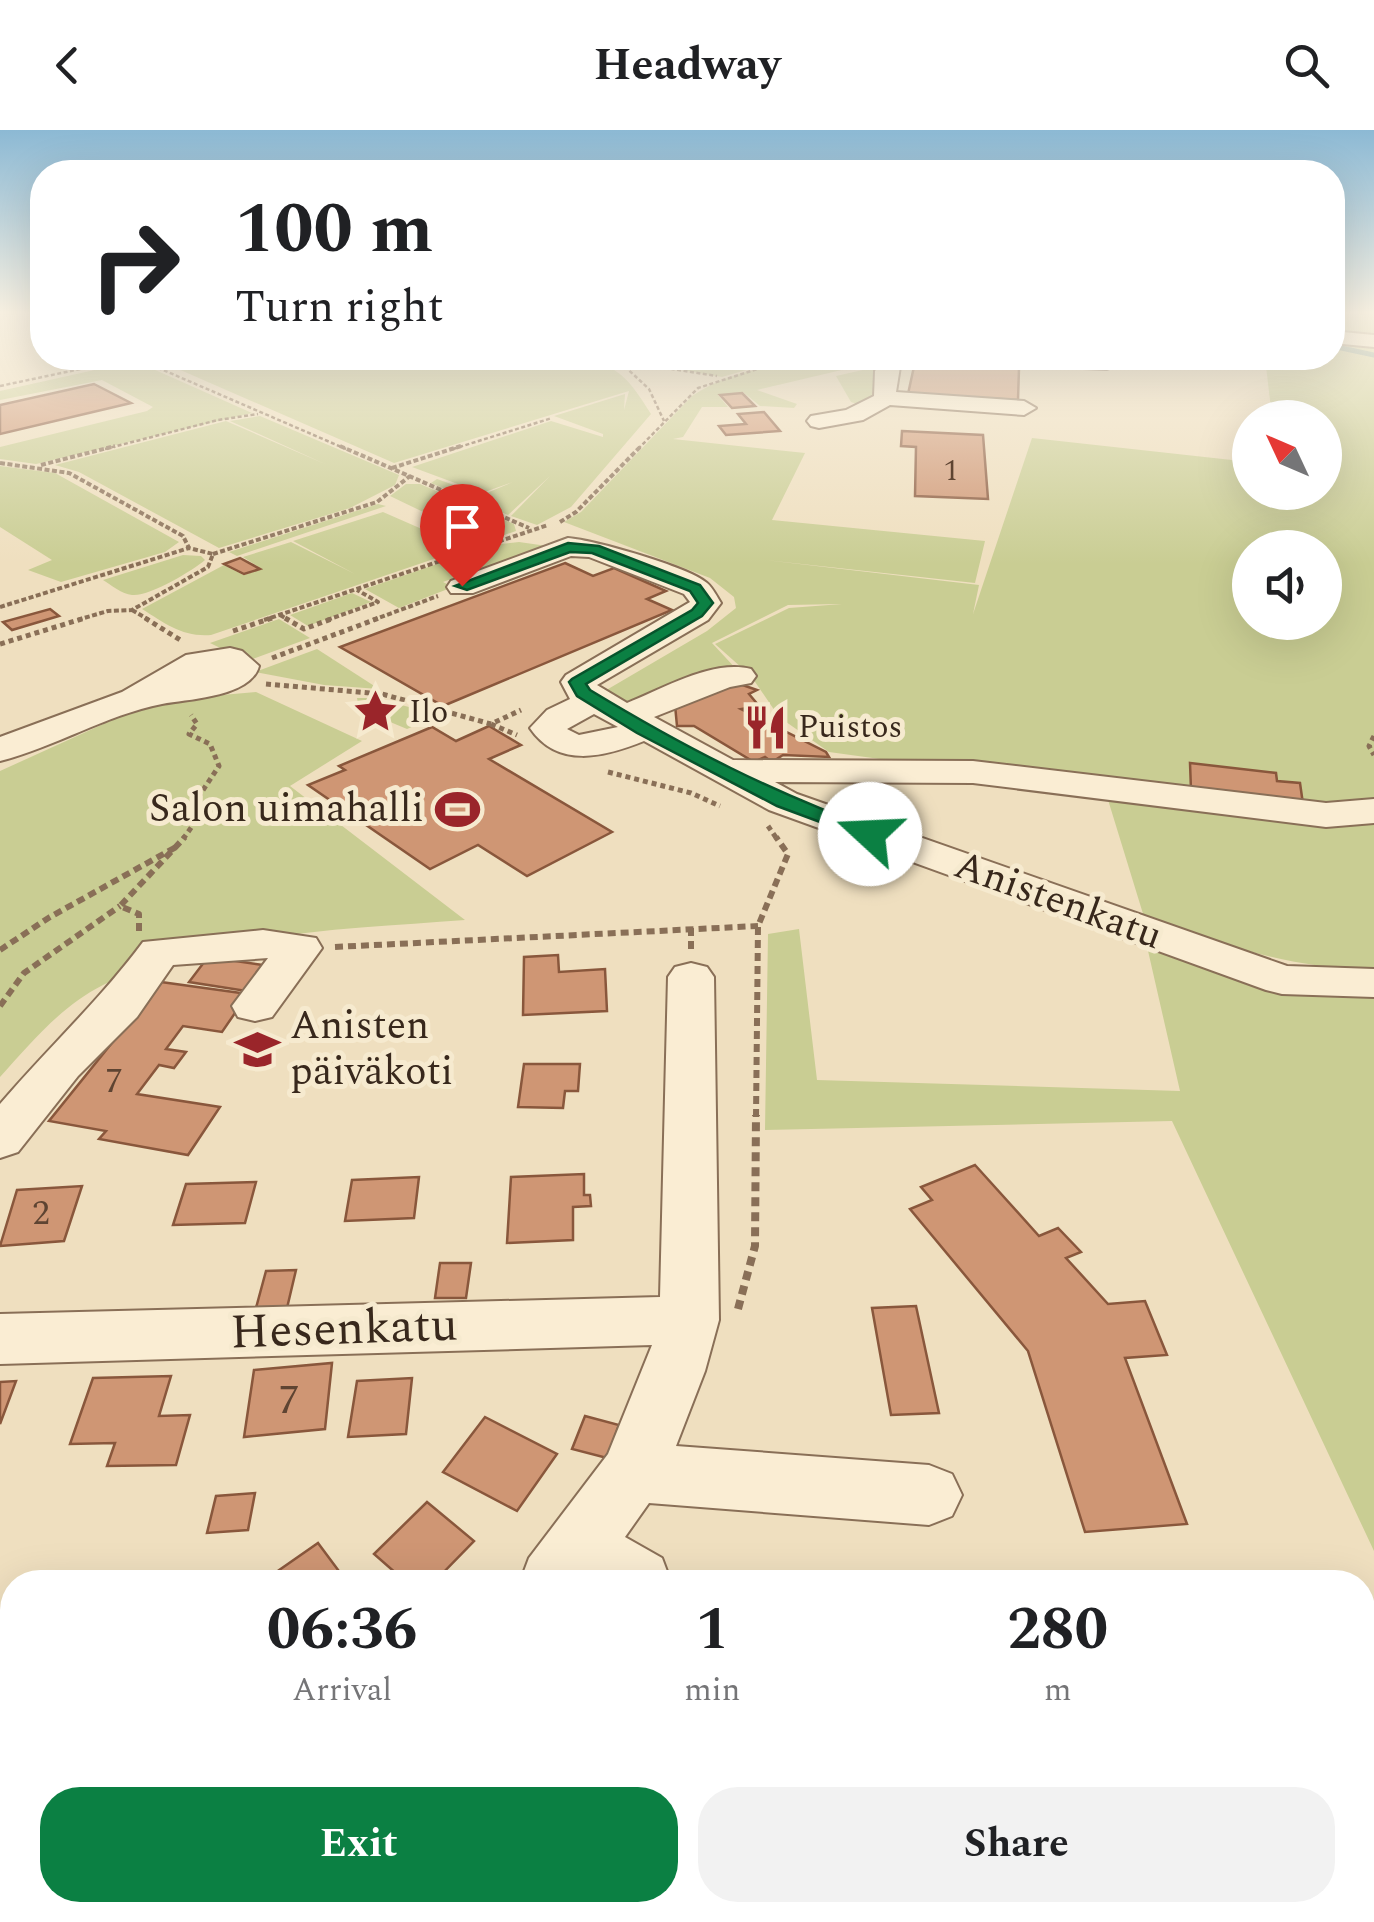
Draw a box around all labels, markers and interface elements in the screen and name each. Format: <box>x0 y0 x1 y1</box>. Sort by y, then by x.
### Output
text: Headway <box>594 31 780 100</box>
icon: back <box>40 38 95 93</box>
icon: search <box>1279 38 1334 93</box>
text: 100 m <box>235 177 433 283</box>
icon: right <box>70 200 200 330</box>
text: Turn right <box>235 273 444 342</box>
north arrow <box>1232 400 1342 510</box>
map controls <box>1232 400 1342 640</box>
house number: 1 <box>944 448 959 494</box>
pin <box>420 484 505 587</box>
icon: arrive <box>435 499 490 554</box>
button: sound <box>1232 530 1342 640</box>
place icon: Ilo <box>352 688 400 736</box>
place label: Ilo <box>409 688 448 737</box>
restaurant icon: Puistos <box>741 703 789 751</box>
place label: Puistos <box>798 703 902 752</box>
place label: Salon uimahalli <box>149 779 424 840</box>
position arrow <box>818 782 922 886</box>
sports icon: Salon uimahalli <box>433 785 481 833</box>
street label: Anistenkatu <box>946 835 1170 967</box>
place label: Anisten päiväkoti <box>290 996 453 1103</box>
school or university icon: Anisten päiväkoti <box>233 1025 281 1073</box>
house number: 7 <box>105 1055 123 1108</box>
house number: 2 <box>32 1187 50 1240</box>
street label: Hesenkatu <box>229 1289 459 1369</box>
house number: 7 <box>278 1369 300 1432</box>
text: 06:36 <box>267 1584 418 1676</box>
text: 1 <box>696 1584 729 1676</box>
text: 280 <box>1007 1584 1108 1676</box>
text: Arrival <box>292 1666 392 1715</box>
text: min <box>684 1666 740 1715</box>
text: m <box>1044 1666 1071 1715</box>
button: Exit <box>40 1787 678 1902</box>
button: Share <box>698 1787 1335 1902</box>

